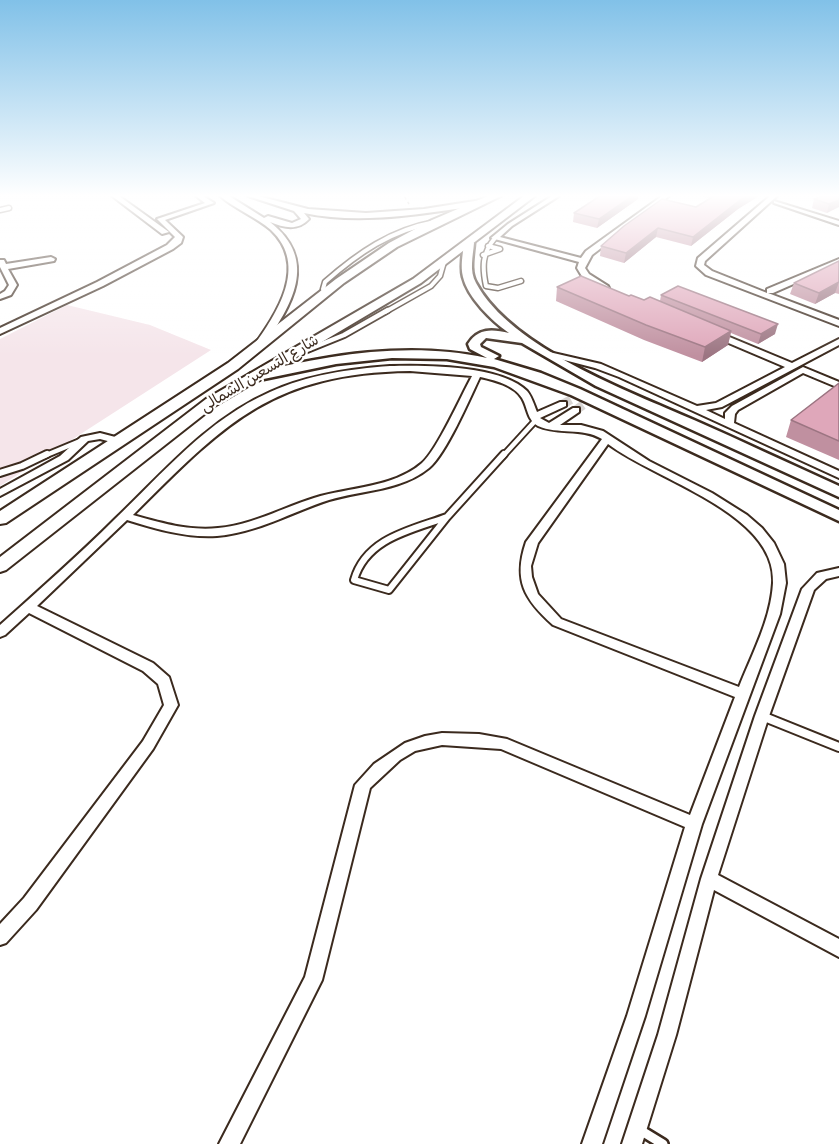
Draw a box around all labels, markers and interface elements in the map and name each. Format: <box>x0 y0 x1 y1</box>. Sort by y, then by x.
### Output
street label: شارع التسعين الشمالى <box>197 332 323 416</box>

